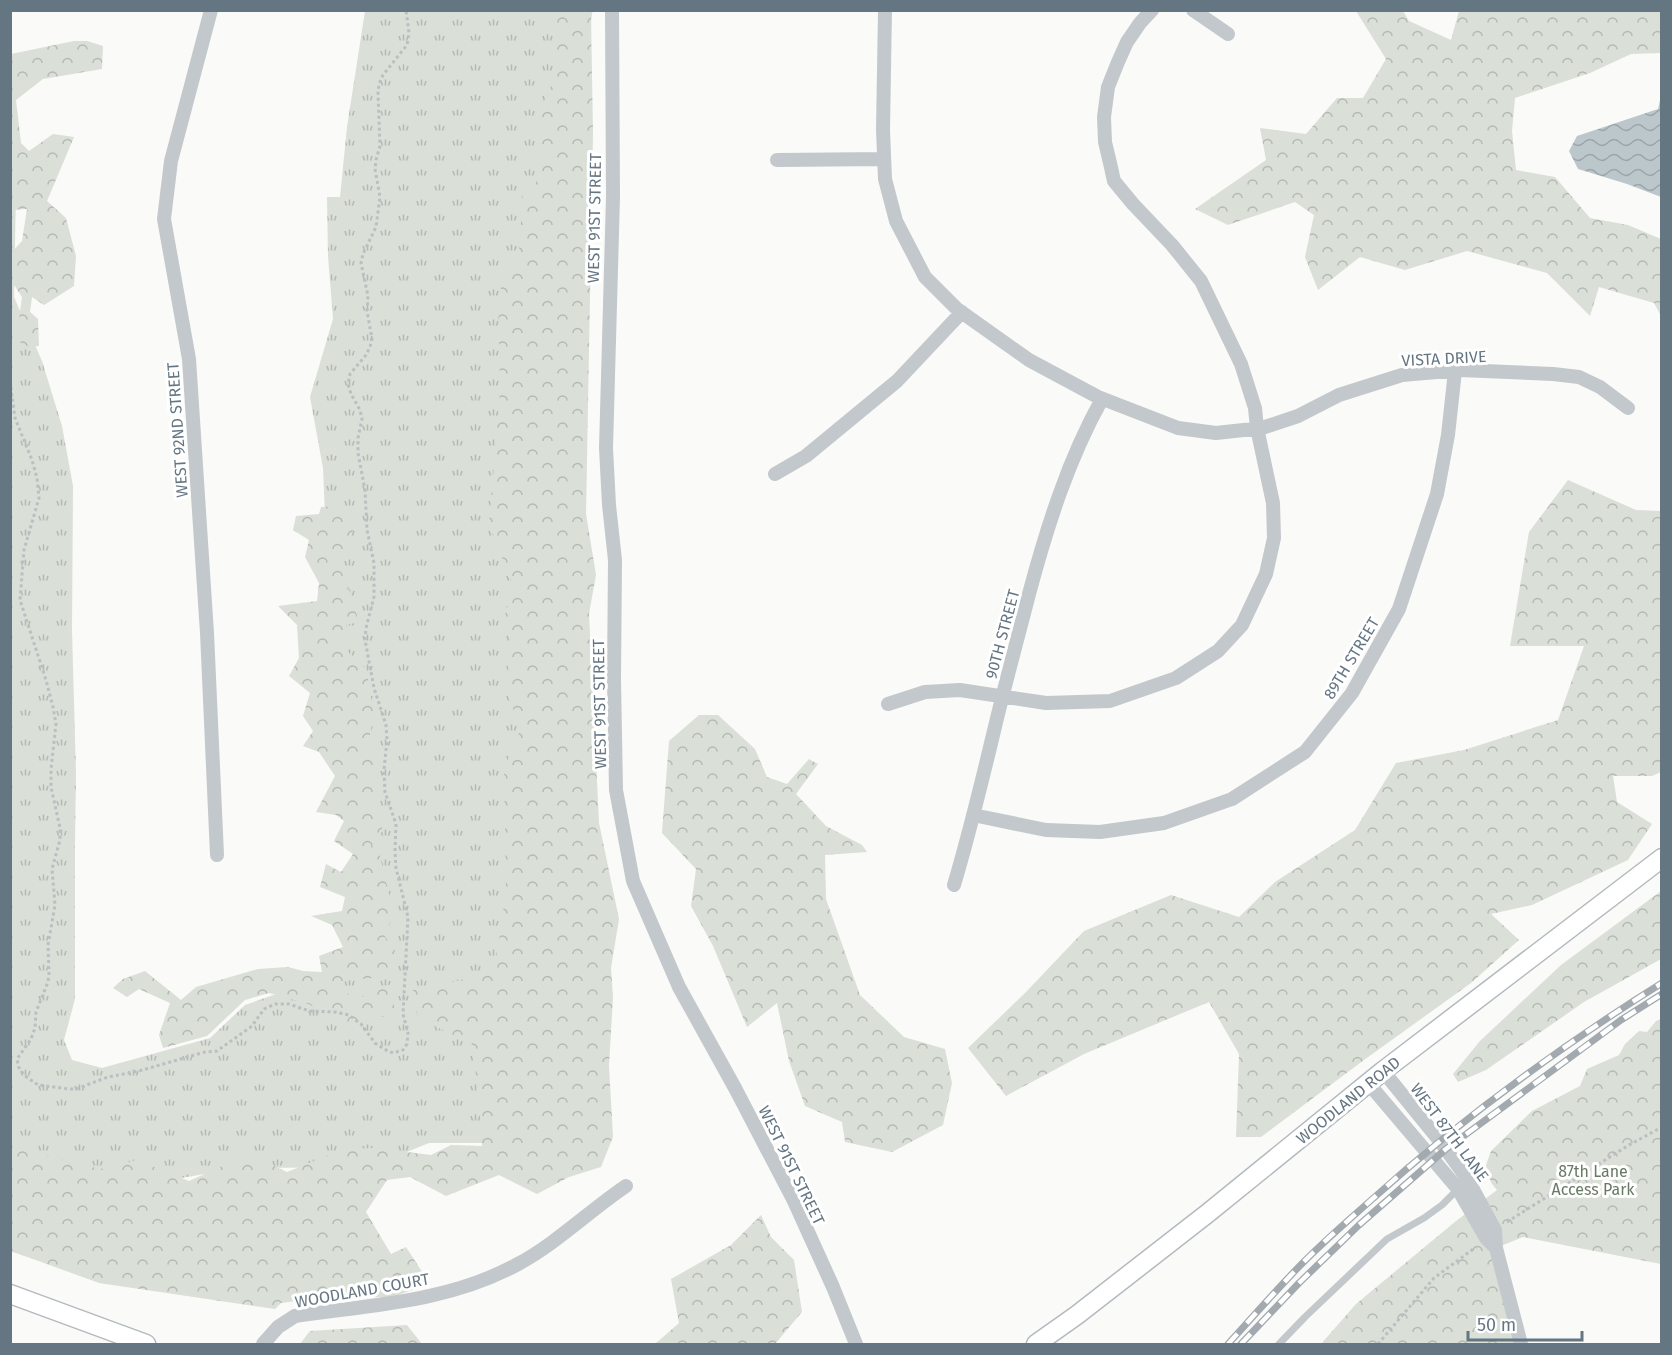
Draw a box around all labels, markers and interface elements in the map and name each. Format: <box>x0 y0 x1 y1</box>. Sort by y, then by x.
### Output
street label: WEST 91ST STREET <box>584 152 605 283</box>
street label: VISTA DRIVE <box>1401 347 1487 370</box>
street label: WEST 92ND STREET <box>163 361 192 498</box>
street label: 90TH STREET <box>981 587 1024 681</box>
street label: 89TH STREET <box>1320 613 1384 702</box>
street label: WEST 91ST STREET <box>589 638 610 769</box>
street label: WOODLAND ROAD <box>1293 1053 1404 1148</box>
street label: WEST 87TH LANE <box>1406 1079 1493 1185</box>
street label: WEST 91ST STREET <box>754 1103 829 1228</box>
park label: 87th Lane Access Park <box>1551 1162 1635 1199</box>
street label: WOODLAND COURT <box>293 1269 432 1312</box>
scale bar <box>1468 1304 1582 1342</box>
text: 50 m <box>1477 1314 1516 1336</box>

